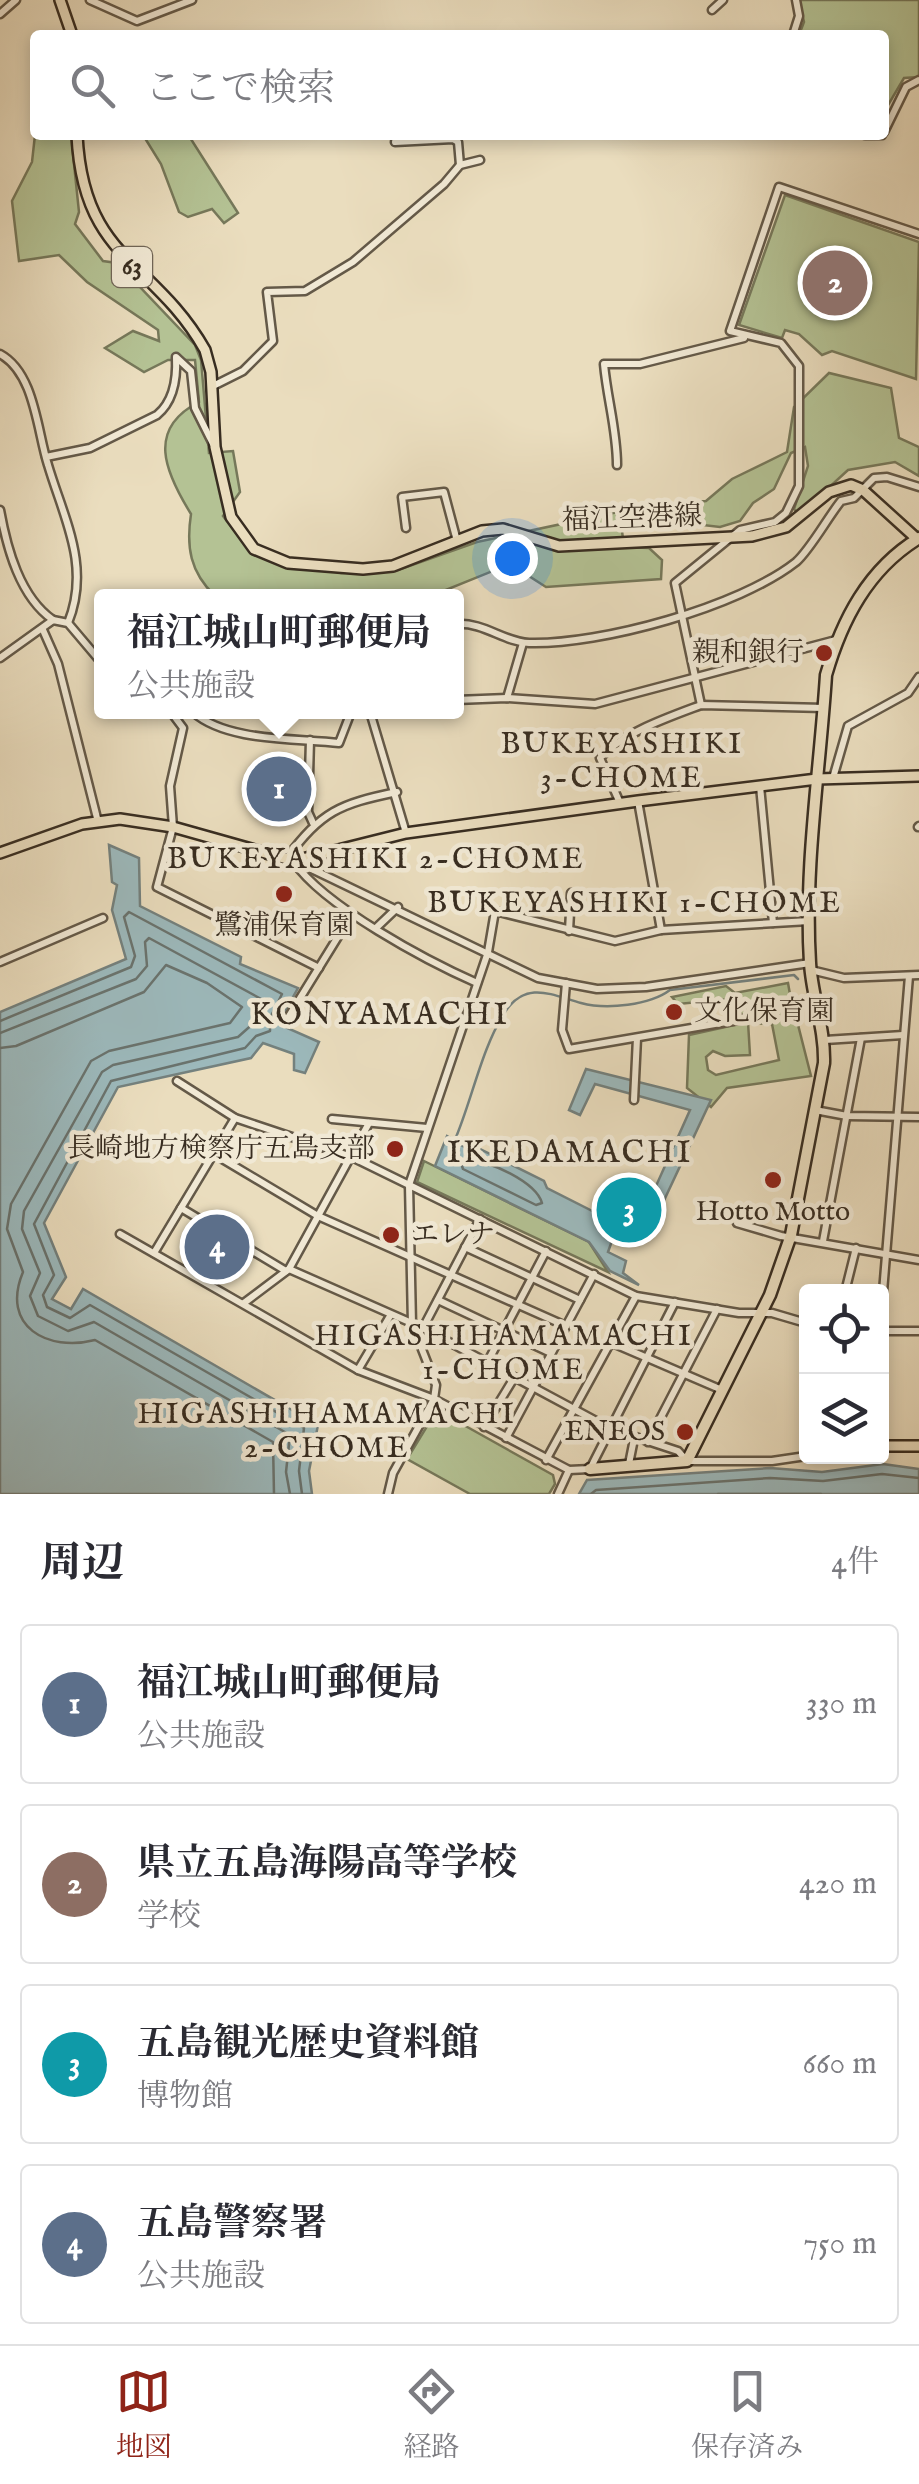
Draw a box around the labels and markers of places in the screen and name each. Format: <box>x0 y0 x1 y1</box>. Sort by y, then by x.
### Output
pin: 2 <box>802 246 868 320</box>
place label: 親和銀行 <box>692 636 804 671</box>
marker: 親和銀行 <box>813 642 835 664</box>
pin: 1 <box>246 752 312 826</box>
marker: 鷺浦保育園 <box>273 883 295 905</box>
place label: 鷺浦保育園 <box>214 909 354 944</box>
place label: 文化保育園 <box>694 995 834 1030</box>
marker: 文化保育園 <box>663 1001 685 1023</box>
place label: 長崎地方検察庁五島支部 <box>67 1132 375 1167</box>
marker: 長崎地方検察庁五島支部 <box>384 1138 406 1160</box>
marker: Hotto Motto <box>762 1169 784 1191</box>
pin: 3 <box>596 1172 662 1248</box>
place label: Hotto Motto <box>696 1195 850 1230</box>
pin: 4 <box>184 1210 250 1284</box>
place label: エレナ <box>411 1218 495 1253</box>
marker: エレナ <box>380 1224 402 1246</box>
place label: ENEOS <box>564 1415 665 1450</box>
marker: ENEOS <box>674 1421 696 1443</box>

